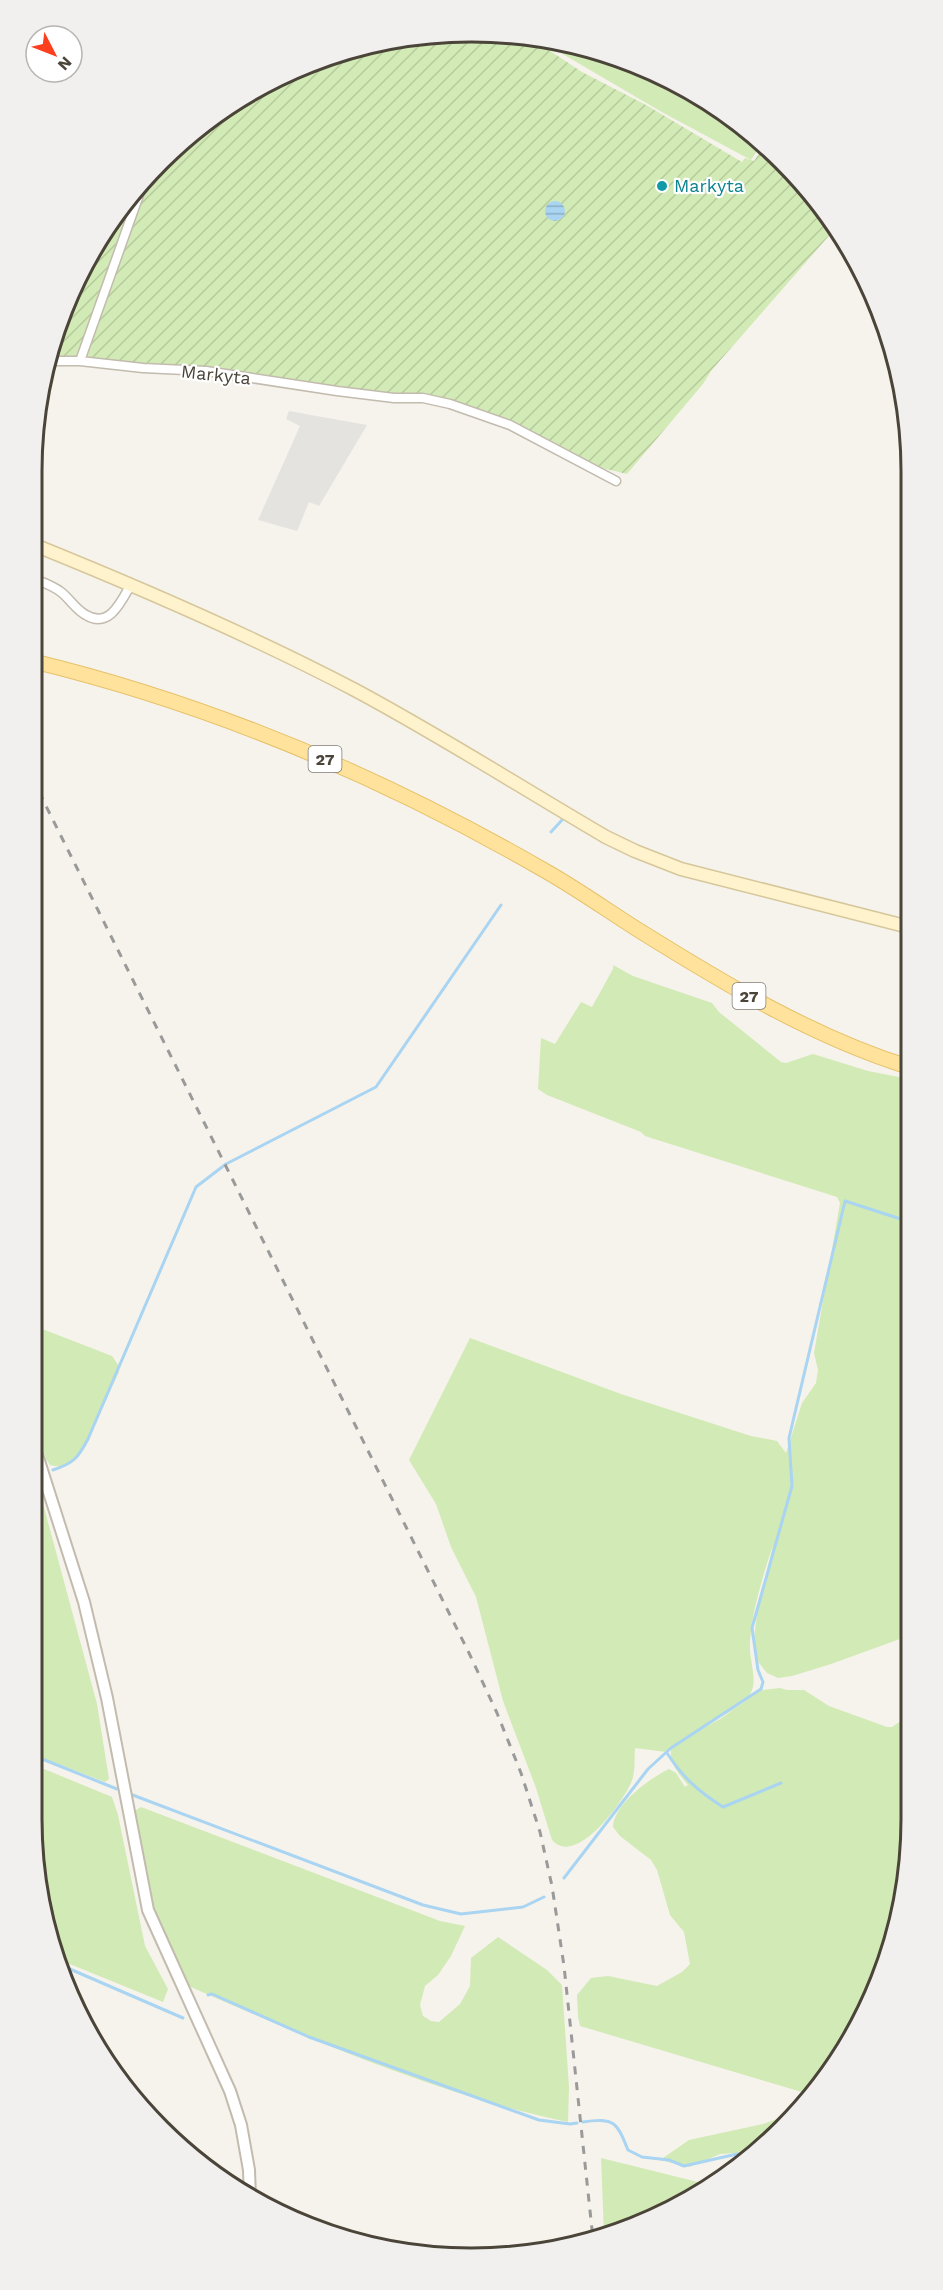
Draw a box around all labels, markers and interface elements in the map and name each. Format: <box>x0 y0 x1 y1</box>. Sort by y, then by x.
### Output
north arrow <box>24 24 84 84</box>
text: N <box>54 53 76 74</box>
place label: Markyta <box>674 175 744 196</box>
marker: Markyta <box>655 179 669 193</box>
street label: Markyta <box>180 360 252 389</box>
road number: 27 <box>308 746 342 772</box>
road number: 27 <box>732 983 766 1009</box>

